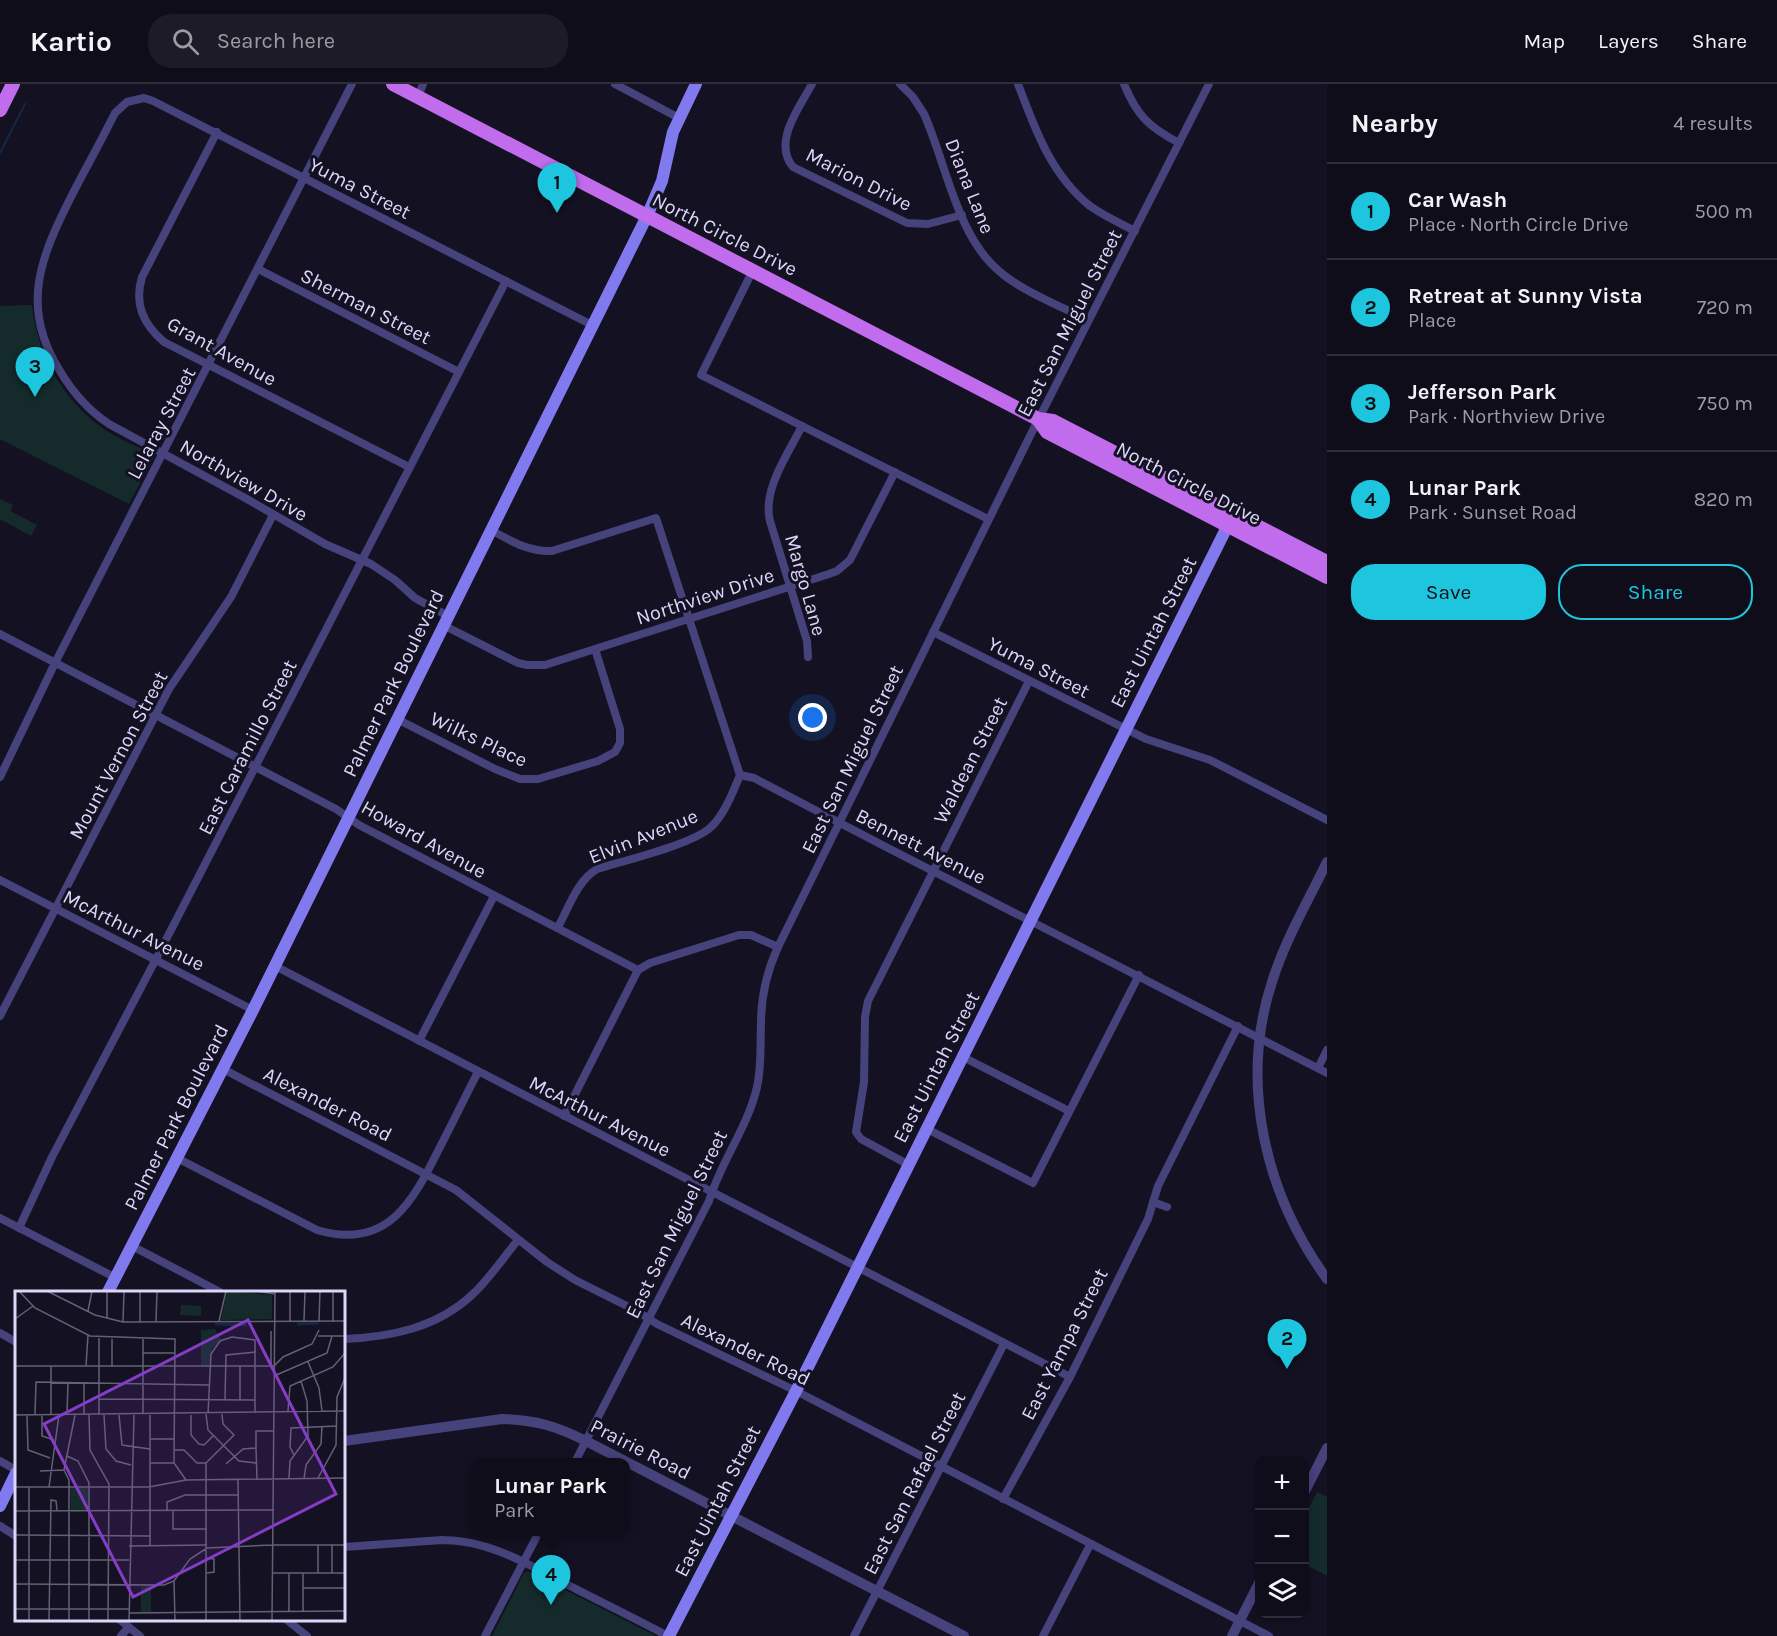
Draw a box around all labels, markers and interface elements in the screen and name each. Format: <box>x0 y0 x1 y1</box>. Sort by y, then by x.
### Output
search box <box>148 14 568 68</box>
text: Kartio <box>30 25 112 58</box>
icon: search <box>169 25 202 58</box>
text: Search here <box>217 28 335 54</box>
text: Map <box>1523 29 1565 53</box>
text: Layers <box>1598 29 1659 53</box>
text: Share <box>1692 29 1747 53</box>
text: Nearby <box>1351 108 1438 139</box>
text: 4 results <box>1673 112 1753 135</box>
street label: Diana Lane <box>940 135 999 237</box>
street label: Marion Drive <box>802 143 915 216</box>
street label: Yuma Street <box>305 153 415 224</box>
pin: 1 <box>538 164 576 213</box>
text: Car Wash <box>1408 187 1507 213</box>
street label: North Circle Drive <box>649 188 801 281</box>
text: 1 <box>1367 200 1374 223</box>
text: 500 m <box>1695 200 1753 223</box>
text: Place · North Circle Drive <box>1408 213 1629 236</box>
street label: East San Miguel Street <box>1012 225 1127 421</box>
street label: Sherman Street <box>297 264 435 349</box>
text: Retreat at Sunny Vista <box>1408 283 1643 309</box>
text: 2 <box>1364 296 1377 319</box>
text: 720 m <box>1697 296 1753 319</box>
text: Place <box>1408 309 1456 332</box>
street label: Grant Avenue <box>163 312 280 391</box>
pin: 3 <box>15 348 54 397</box>
street label: Lelaray Street <box>122 363 201 483</box>
text: Jefferson Park <box>1408 379 1557 405</box>
text: 3 <box>1364 392 1377 415</box>
text: 750 m <box>1697 392 1753 415</box>
text: Park · Northview Drive <box>1408 405 1605 428</box>
street label: Northview Drive <box>176 435 312 526</box>
street label: North Circle Drive <box>1113 437 1265 530</box>
text: Lunar Park <box>1408 475 1521 501</box>
text: 4 <box>1365 488 1376 511</box>
text: 820 m <box>1694 488 1753 511</box>
text: Park · Sunset Road <box>1408 501 1577 524</box>
street label: Margo Lane <box>780 532 831 639</box>
street label: East Uintah Street <box>1105 552 1202 712</box>
street label: Northview Drive <box>633 563 777 630</box>
button: Save <box>1351 564 1546 620</box>
button: Share <box>1558 564 1753 620</box>
street label: Palmer Park Boulevard <box>338 586 449 781</box>
street label: Yuma Street <box>984 632 1094 703</box>
street label: East Caramillo Street <box>193 656 302 838</box>
street label: East San Miguel Street <box>797 661 908 857</box>
street label: Mount Vernon Street <box>64 667 173 843</box>
street label: Waldean Street <box>929 693 1012 827</box>
your location <box>798 703 827 732</box>
street label: Wilks Place <box>427 707 531 772</box>
street label: Howard Avenue <box>357 796 490 883</box>
street label: Elvin Avenue <box>585 804 701 869</box>
street label: Bennett Avenue <box>852 804 990 889</box>
street label: McArthur Avenue <box>59 885 208 976</box>
street label: East Uintah Street <box>888 987 985 1147</box>
street label: Palmer Park Boulevard <box>120 1020 233 1214</box>
street label: Alexander Road <box>260 1062 396 1147</box>
street label: McArthur Avenue <box>525 1071 674 1162</box>
street label: East San Miguel Street <box>621 1126 732 1322</box>
street label: East Yampa Street <box>1016 1264 1113 1424</box>
inset map <box>15 1291 345 1621</box>
street label: Alexander Road <box>677 1308 814 1391</box>
pin: 2 <box>1268 1320 1306 1369</box>
street label: East San Rafael Street <box>858 1388 971 1578</box>
street label: Prairie Road <box>587 1414 695 1485</box>
street label: East Uintah Street <box>669 1421 766 1581</box>
map controls <box>1255 1456 1309 1618</box>
button: + <box>1255 1456 1309 1510</box>
popup <box>471 1458 630 1536</box>
text: Lunar Park <box>494 1473 607 1499</box>
text: Park <box>494 1499 535 1522</box>
button: − <box>1255 1510 1309 1564</box>
pin: 4 <box>532 1556 570 1605</box>
button: layers <box>1255 1564 1309 1618</box>

